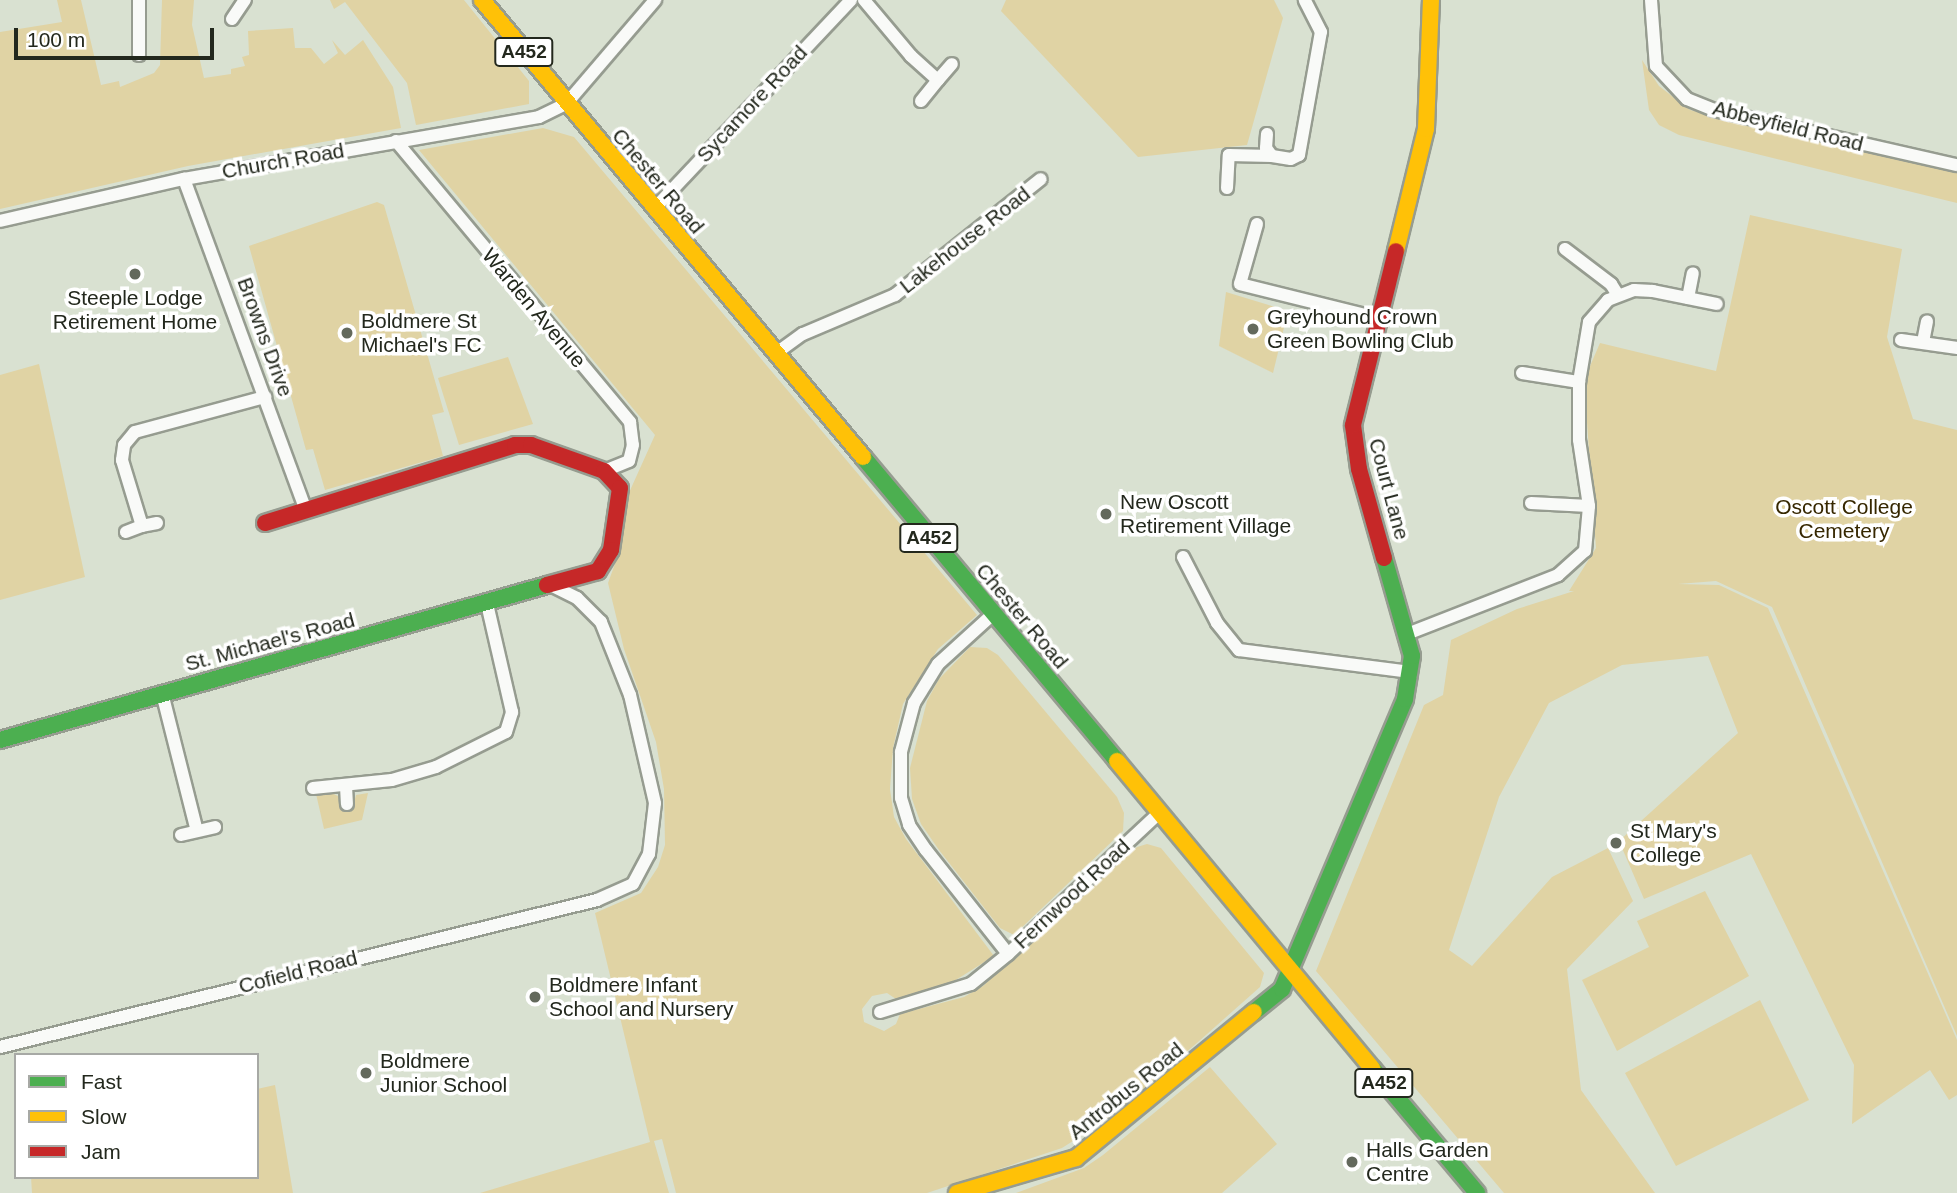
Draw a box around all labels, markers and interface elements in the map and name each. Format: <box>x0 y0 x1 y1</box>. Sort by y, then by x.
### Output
scale bar <box>18 14 217 58</box>
text: 100 m <box>27 28 85 51</box>
road number: A452 <box>494 36 554 68</box>
street label: Sycamore Road <box>691 40 813 168</box>
street label: Abbeyfield Road <box>1710 95 1866 157</box>
street label: Chester Road <box>607 123 709 239</box>
street label: Church Road <box>220 138 346 184</box>
street label: Lakehouse Road <box>895 181 1035 299</box>
street label: Warden Avenue <box>476 243 592 373</box>
marker: Steeple Lodge Retirement Home <box>127 266 143 282</box>
street label: Browns Drive <box>232 274 298 400</box>
place label: Steeple Lodge Retirement Home <box>53 285 217 335</box>
place label: Greyhound Crown Green Bowling Club <box>1267 304 1454 354</box>
place label: Boldmere St Michael's FC <box>361 308 482 358</box>
marker: Greyhound Crown Green Bowling Club <box>1245 321 1261 337</box>
marker: Boldmere St Michael's FC <box>339 325 355 341</box>
street label: Court Lane <box>1363 436 1415 542</box>
place label: New Oscott Retirement Village <box>1120 489 1291 539</box>
park label: Oscott College Cemetery <box>1775 494 1913 544</box>
marker: New Oscott Retirement Village <box>1098 506 1114 522</box>
road number: A452 <box>899 523 959 554</box>
street label: Chester Road <box>971 558 1073 674</box>
street label: St. Michael's Road <box>183 607 357 677</box>
place label: St Mary's College <box>1630 818 1717 868</box>
street label: Fernwood Road <box>1009 834 1135 954</box>
marker: St Mary's College <box>1608 835 1624 851</box>
street label: Cofield Road <box>236 945 360 999</box>
place label: Boldmere Infant School and Nursery <box>549 972 733 1022</box>
marker: Boldmere Infant School and Nursery <box>527 989 543 1005</box>
street label: Antrobus Road <box>1064 1037 1188 1145</box>
place label: Boldmere Junior School <box>380 1048 507 1098</box>
legend <box>14 1053 259 1179</box>
marker: Boldmere Junior School <box>358 1065 374 1081</box>
road number: A452 <box>1354 1068 1414 1098</box>
text: Fast <box>81 1070 122 1093</box>
text: Slow <box>81 1105 127 1128</box>
place label: Halls Garden Centre <box>1366 1137 1489 1187</box>
text: Jam <box>81 1140 121 1163</box>
marker: Halls Garden Centre <box>1344 1154 1360 1170</box>

